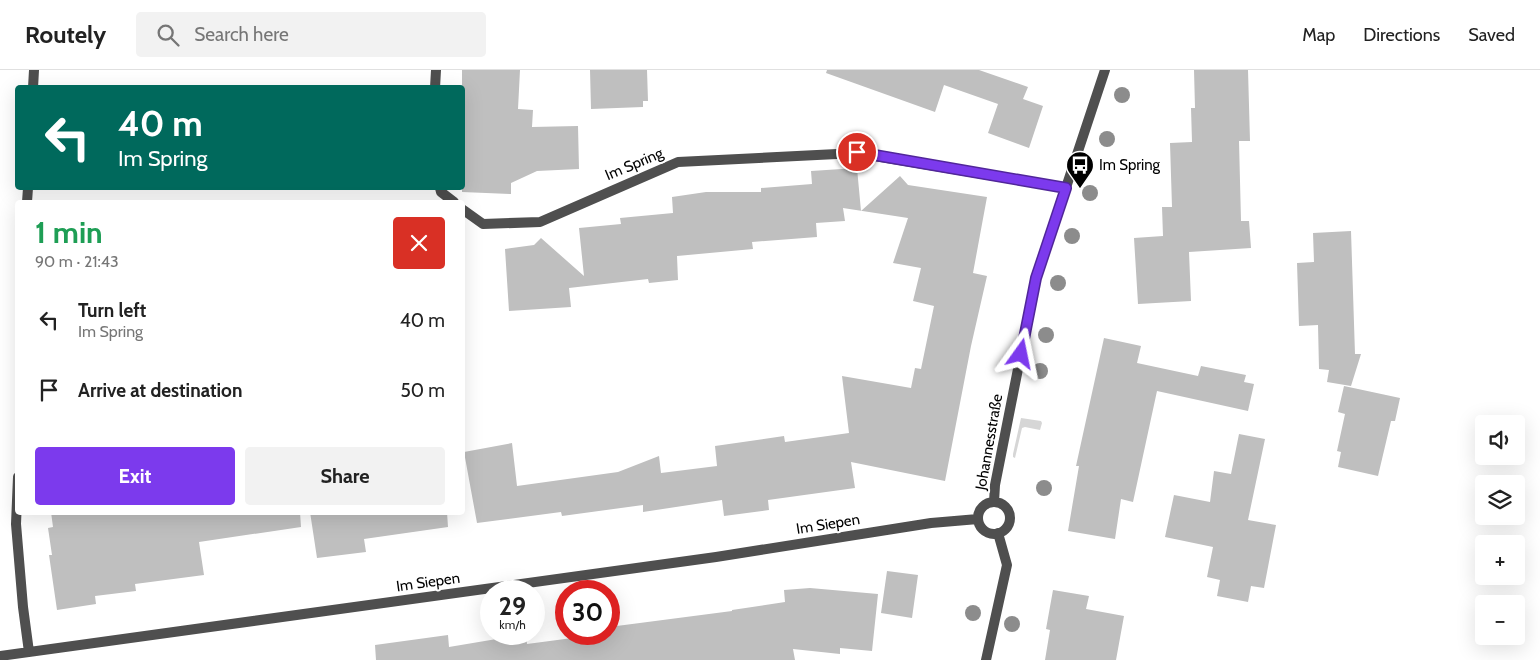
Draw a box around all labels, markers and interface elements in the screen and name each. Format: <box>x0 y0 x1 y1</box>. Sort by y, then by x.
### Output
search box <box>136 12 486 57</box>
text: Routely <box>25 20 106 49</box>
icon: search <box>154 21 182 49</box>
text: Search here <box>194 23 289 46</box>
text: Map <box>1302 24 1335 46</box>
text: Directions <box>1363 24 1440 46</box>
text: Saved <box>1468 24 1515 46</box>
text: 40 m <box>118 102 203 145</box>
icon: left <box>35 105 100 170</box>
pin <box>836 131 878 173</box>
icon: arrive <box>843 138 871 166</box>
street label: Im Spring <box>602 144 666 184</box>
text: Im Spring <box>118 145 208 172</box>
bus stop icon: Im Spring <box>1065 150 1095 189</box>
place label: Im Spring <box>1099 156 1161 174</box>
text: 1 min <box>35 214 103 251</box>
button: close <box>393 217 445 269</box>
text: 90 m · 21:43 <box>35 252 119 271</box>
text: Turn left <box>78 299 146 322</box>
icon: left <box>35 306 63 334</box>
text: 40 m <box>400 309 445 332</box>
text: Im Spring <box>78 322 143 341</box>
position arrow <box>994 327 1046 379</box>
icon: arrive <box>35 376 63 404</box>
text: Arrive at destination <box>78 379 242 402</box>
text: 50 m <box>401 379 445 402</box>
street label: Johannesstraße <box>972 392 1006 492</box>
map controls <box>1475 415 1525 645</box>
button: sound <box>1475 415 1525 465</box>
button: Exit <box>35 447 235 505</box>
button: Share <box>245 447 445 505</box>
button: layers <box>1475 475 1525 525</box>
street label: Im Siepen <box>795 510 861 538</box>
button: + <box>1475 535 1525 585</box>
street label: Im Siepen <box>395 569 461 595</box>
speed limit sign: 30 <box>555 580 620 645</box>
text: 29 <box>499 591 526 621</box>
button: − <box>1475 595 1525 645</box>
text: km/h <box>499 617 526 632</box>

